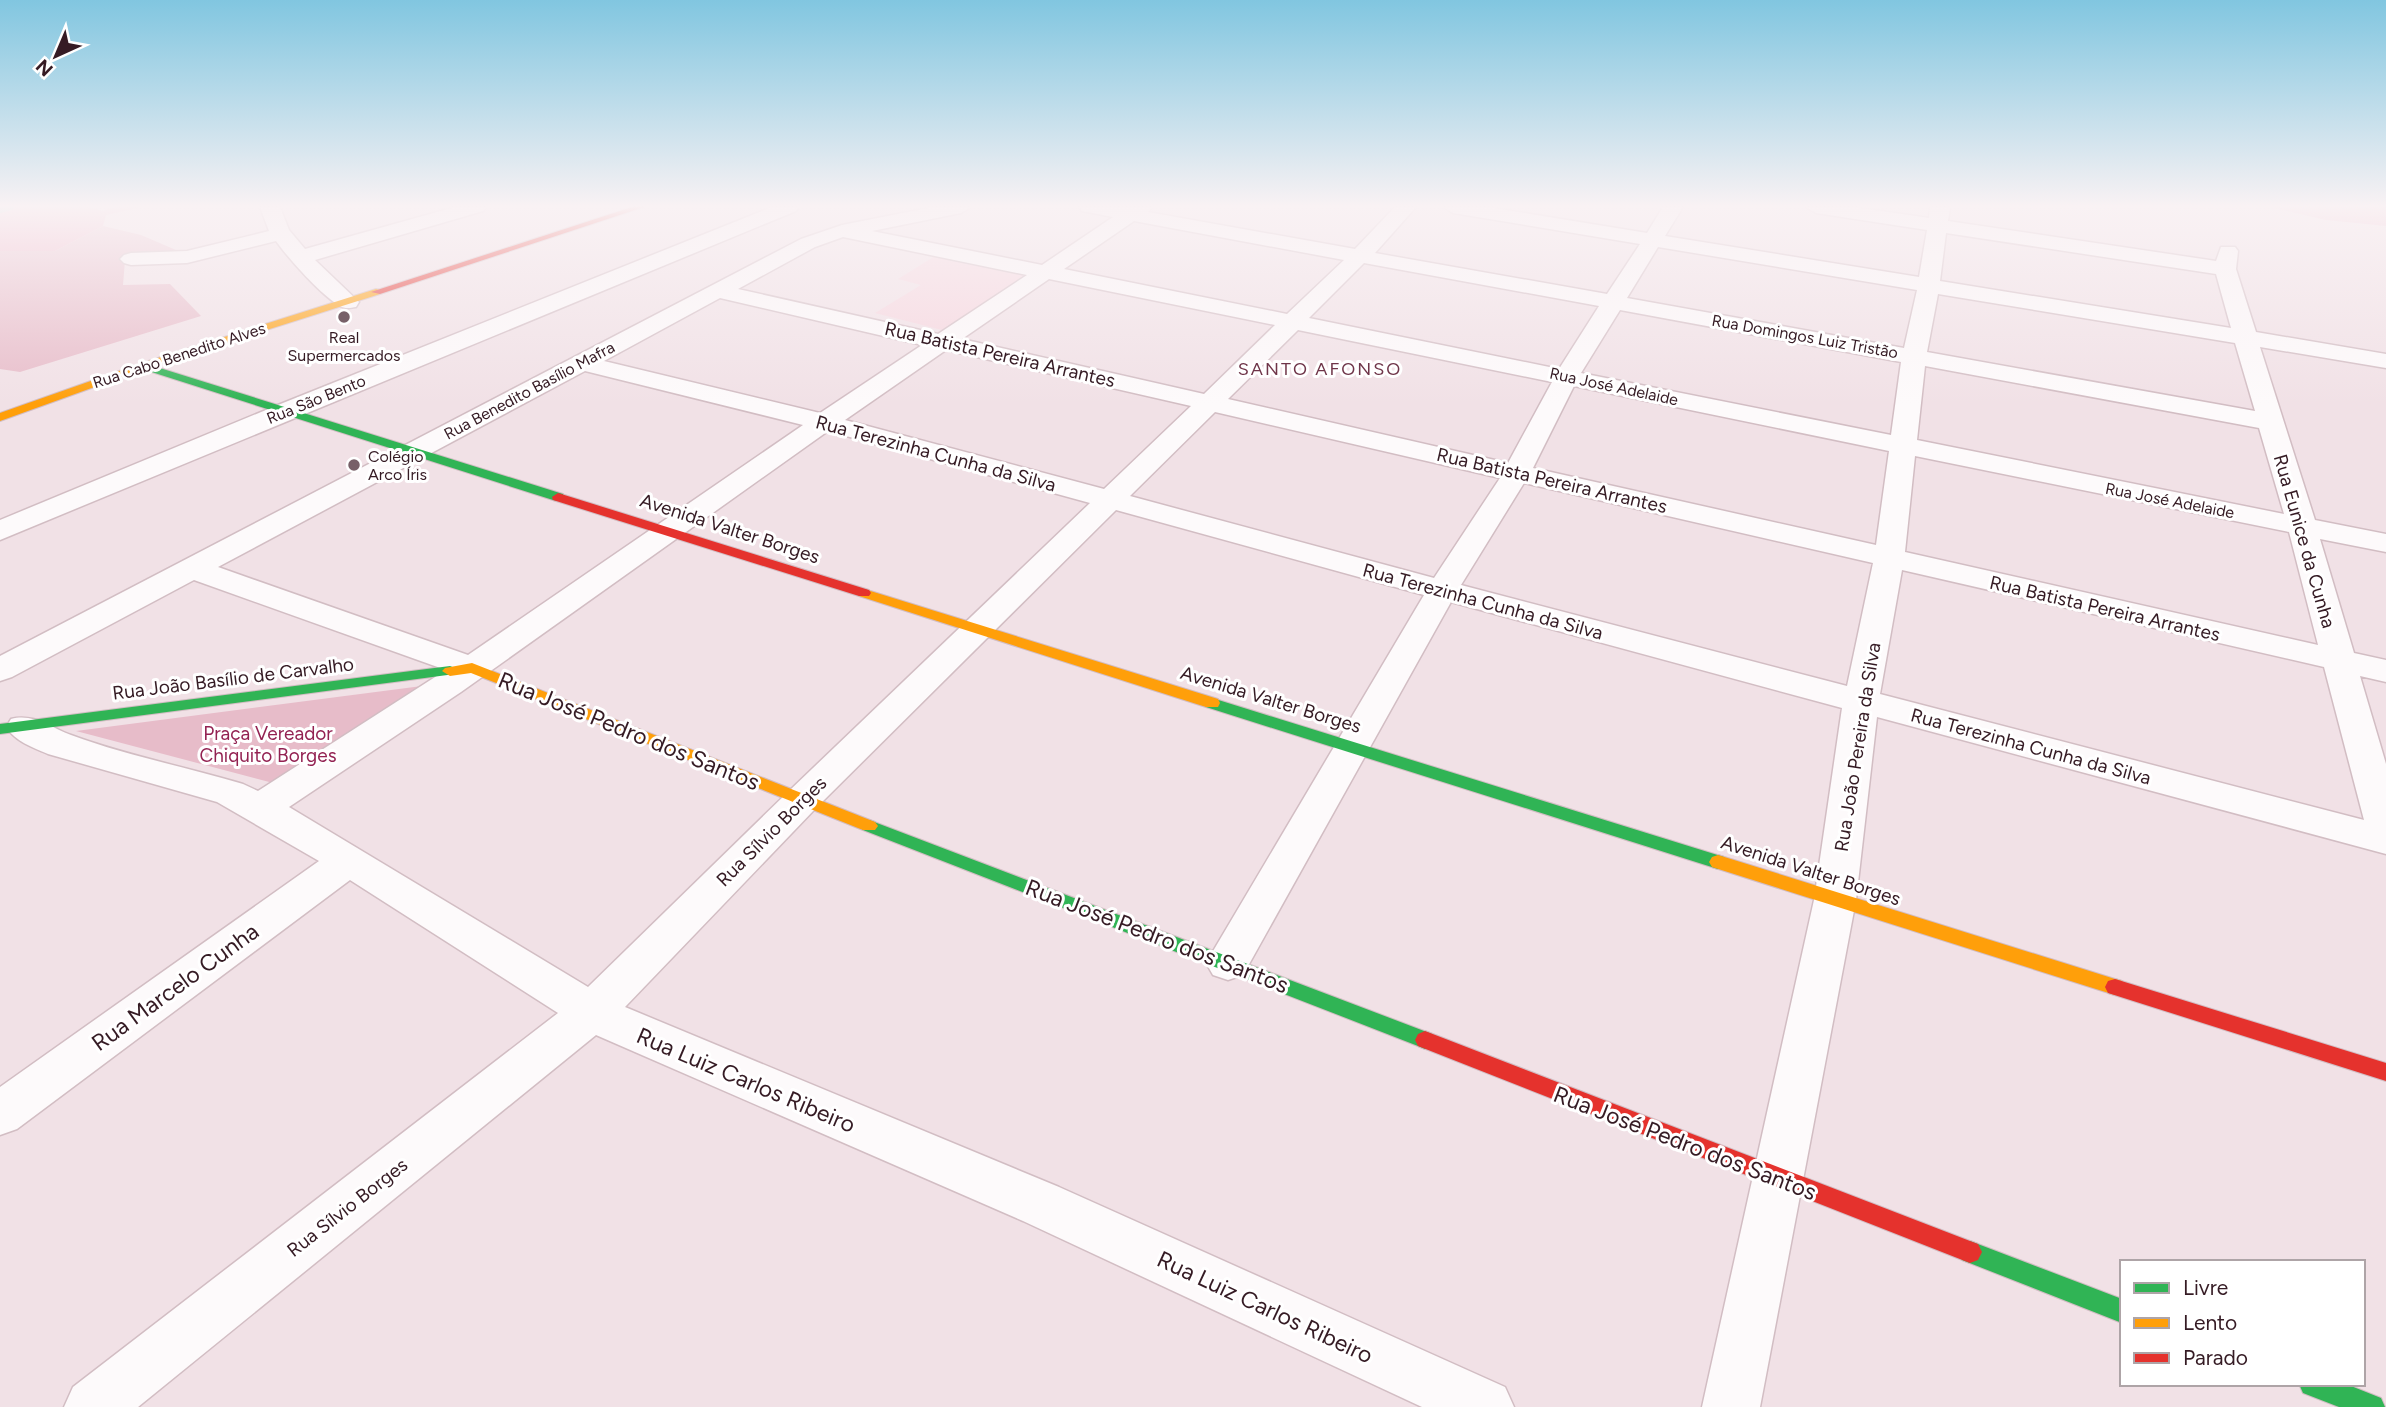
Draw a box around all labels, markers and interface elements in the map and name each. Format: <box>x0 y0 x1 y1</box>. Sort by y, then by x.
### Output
north arrow <box>21 21 91 91</box>
text: N <box>31 54 58 81</box>
marker: Real Supermercados <box>336 309 352 325</box>
street label: Rua Domingos Luiz Tristão <box>1710 311 1899 362</box>
street label: Rua Batista Pereira Arrantes <box>882 317 1117 392</box>
street label: Rua Cabo Benedito Alves <box>90 319 268 392</box>
place label: Real Supermercados <box>287 328 401 365</box>
street label: Rua Benedito Basílio Mafra <box>441 337 618 443</box>
district label: SANTO AFONSO <box>1238 358 1402 380</box>
street label: Rua José Adelaide <box>1548 364 1680 409</box>
street label: Rua São Bento <box>264 371 368 428</box>
street label: Rua Terezinha Cunha da Silva <box>813 410 1058 497</box>
street label: Rua Batista Pereira Arrantes <box>1434 443 1669 518</box>
place label: Colégio Arco Íris <box>368 447 427 484</box>
street label: Rua Eunice da Cunha <box>2269 452 2340 631</box>
marker: Colégio Arco Íris <box>346 457 362 473</box>
street label: Rua José Adelaide <box>2104 479 2236 522</box>
street label: Avenida Valter Borges <box>637 489 823 568</box>
street label: Rua Terezinha Cunha da Silva <box>1360 558 1605 645</box>
street label: Rua Batista Pereira Arrantes <box>1987 571 2222 646</box>
street label: Rua João Pereira da Silva <box>1830 641 1885 853</box>
street label: Rua João Basílio de Carvalho <box>111 652 355 705</box>
street label: Avenida Valter Borges <box>1178 661 1364 738</box>
street label: Rua José Pedro dos Santos <box>494 666 764 796</box>
street label: Rua Terezinha Cunha da Silva <box>1908 703 2153 790</box>
park label: Praça Vereador Chiquito Borges <box>200 722 337 767</box>
street label: Rua Sílvio Borges <box>711 771 831 891</box>
street label: Avenida Valter Borges <box>1718 831 1904 910</box>
street label: Rua José Pedro dos Santos <box>1022 873 1292 999</box>
street label: Rua Marcelo Cunha <box>86 917 264 1057</box>
street label: Rua Luiz Carlos Ribeiro <box>632 1021 860 1139</box>
street label: Rua José Pedro dos Santos <box>1550 1080 1820 1206</box>
street label: Rua Sílvio Borges <box>282 1153 412 1262</box>
street label: Rua Luiz Carlos Ribeiro <box>1153 1245 1377 1369</box>
legend <box>2120 1260 2365 1386</box>
text: Livre <box>2183 1275 2228 1300</box>
text: Lento <box>2183 1310 2237 1335</box>
text: Parado <box>2183 1345 2248 1370</box>

